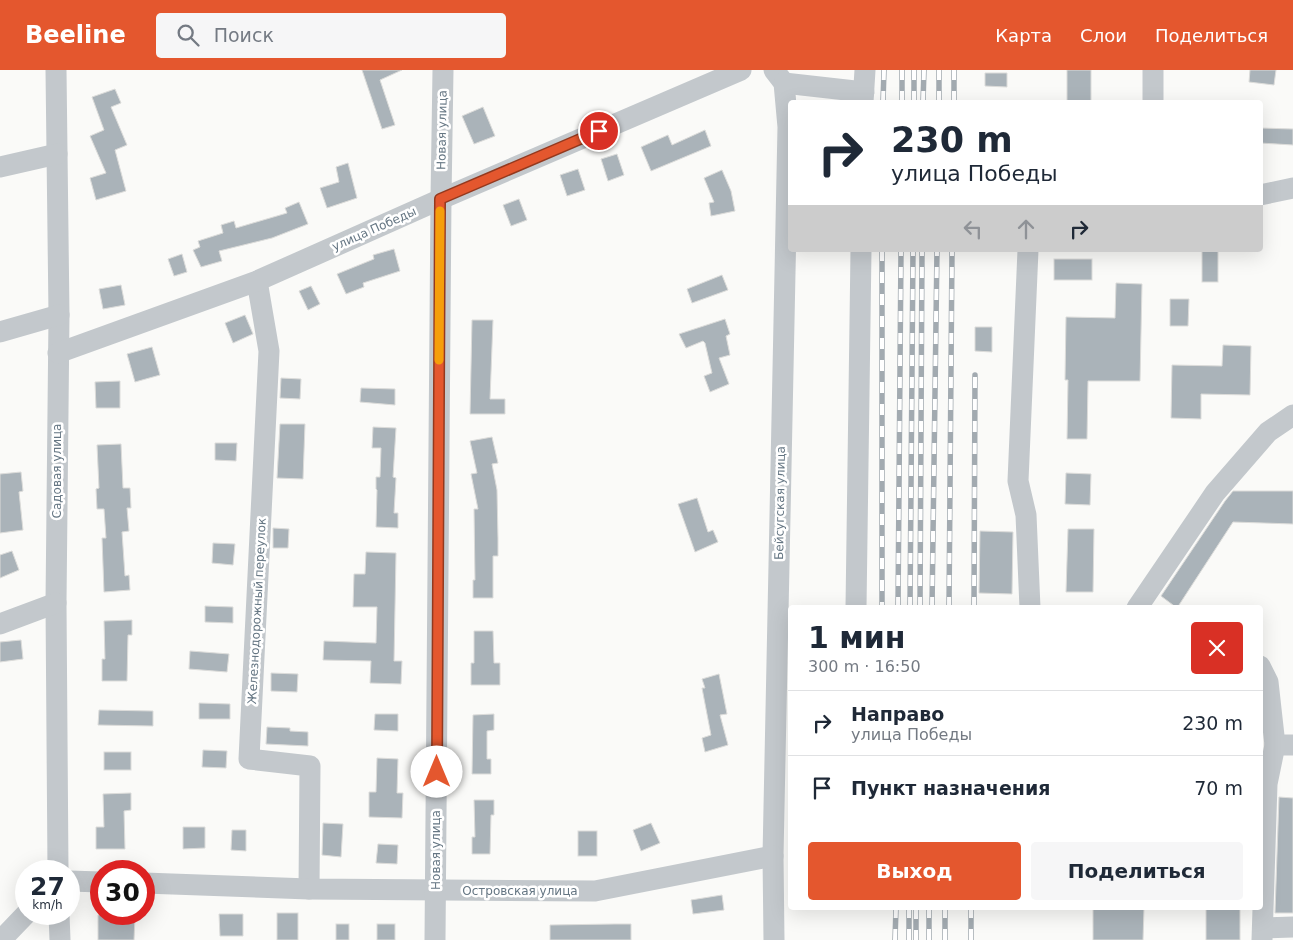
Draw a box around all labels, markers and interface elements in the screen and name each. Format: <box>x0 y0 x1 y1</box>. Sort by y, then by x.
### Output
search box <box>156 13 506 58</box>
text: Beeline <box>25 21 126 49</box>
icon: search <box>174 21 202 49</box>
text: Поиск <box>214 24 274 46</box>
text: Карта <box>995 25 1052 46</box>
text: Слои <box>1080 25 1127 46</box>
text: Поделиться <box>1155 25 1268 46</box>
street label: Новая улица <box>434 90 450 170</box>
pin <box>578 110 620 152</box>
icon: arrive <box>585 117 613 145</box>
icon: right <box>808 120 873 185</box>
text: 230 m <box>891 120 1013 160</box>
text: улица Победы <box>891 161 1058 186</box>
street label: улица Победы <box>330 204 418 254</box>
icon: left <box>959 215 987 243</box>
icon: ahead <box>1012 215 1040 243</box>
icon: right <box>1065 215 1093 243</box>
street label: Садовая улица <box>50 424 64 518</box>
street label: Бейсугская улица <box>772 446 788 560</box>
street label: Железнодорожный переулок <box>245 517 269 705</box>
text: 1 мин <box>808 620 906 655</box>
button: close <box>1191 622 1243 674</box>
text: 300 m · 16:50 <box>808 657 921 676</box>
text: Направо <box>851 703 944 725</box>
icon: right <box>808 709 836 737</box>
text: 230 m <box>1182 712 1243 734</box>
text: улица Победы <box>851 725 972 744</box>
position arrow <box>410 745 462 797</box>
icon: arrive <box>808 774 836 802</box>
text: Пункт назначения <box>851 777 1050 799</box>
text: 70 m <box>1194 777 1243 799</box>
street label: Новая улица <box>429 810 443 890</box>
button: Выход <box>808 842 1021 900</box>
button: Поделиться <box>1031 842 1243 900</box>
speed limit sign: 30 <box>90 860 155 925</box>
text: 27 <box>30 872 65 901</box>
street label: Островская улица <box>462 884 578 898</box>
text: km/h <box>32 898 63 912</box>

